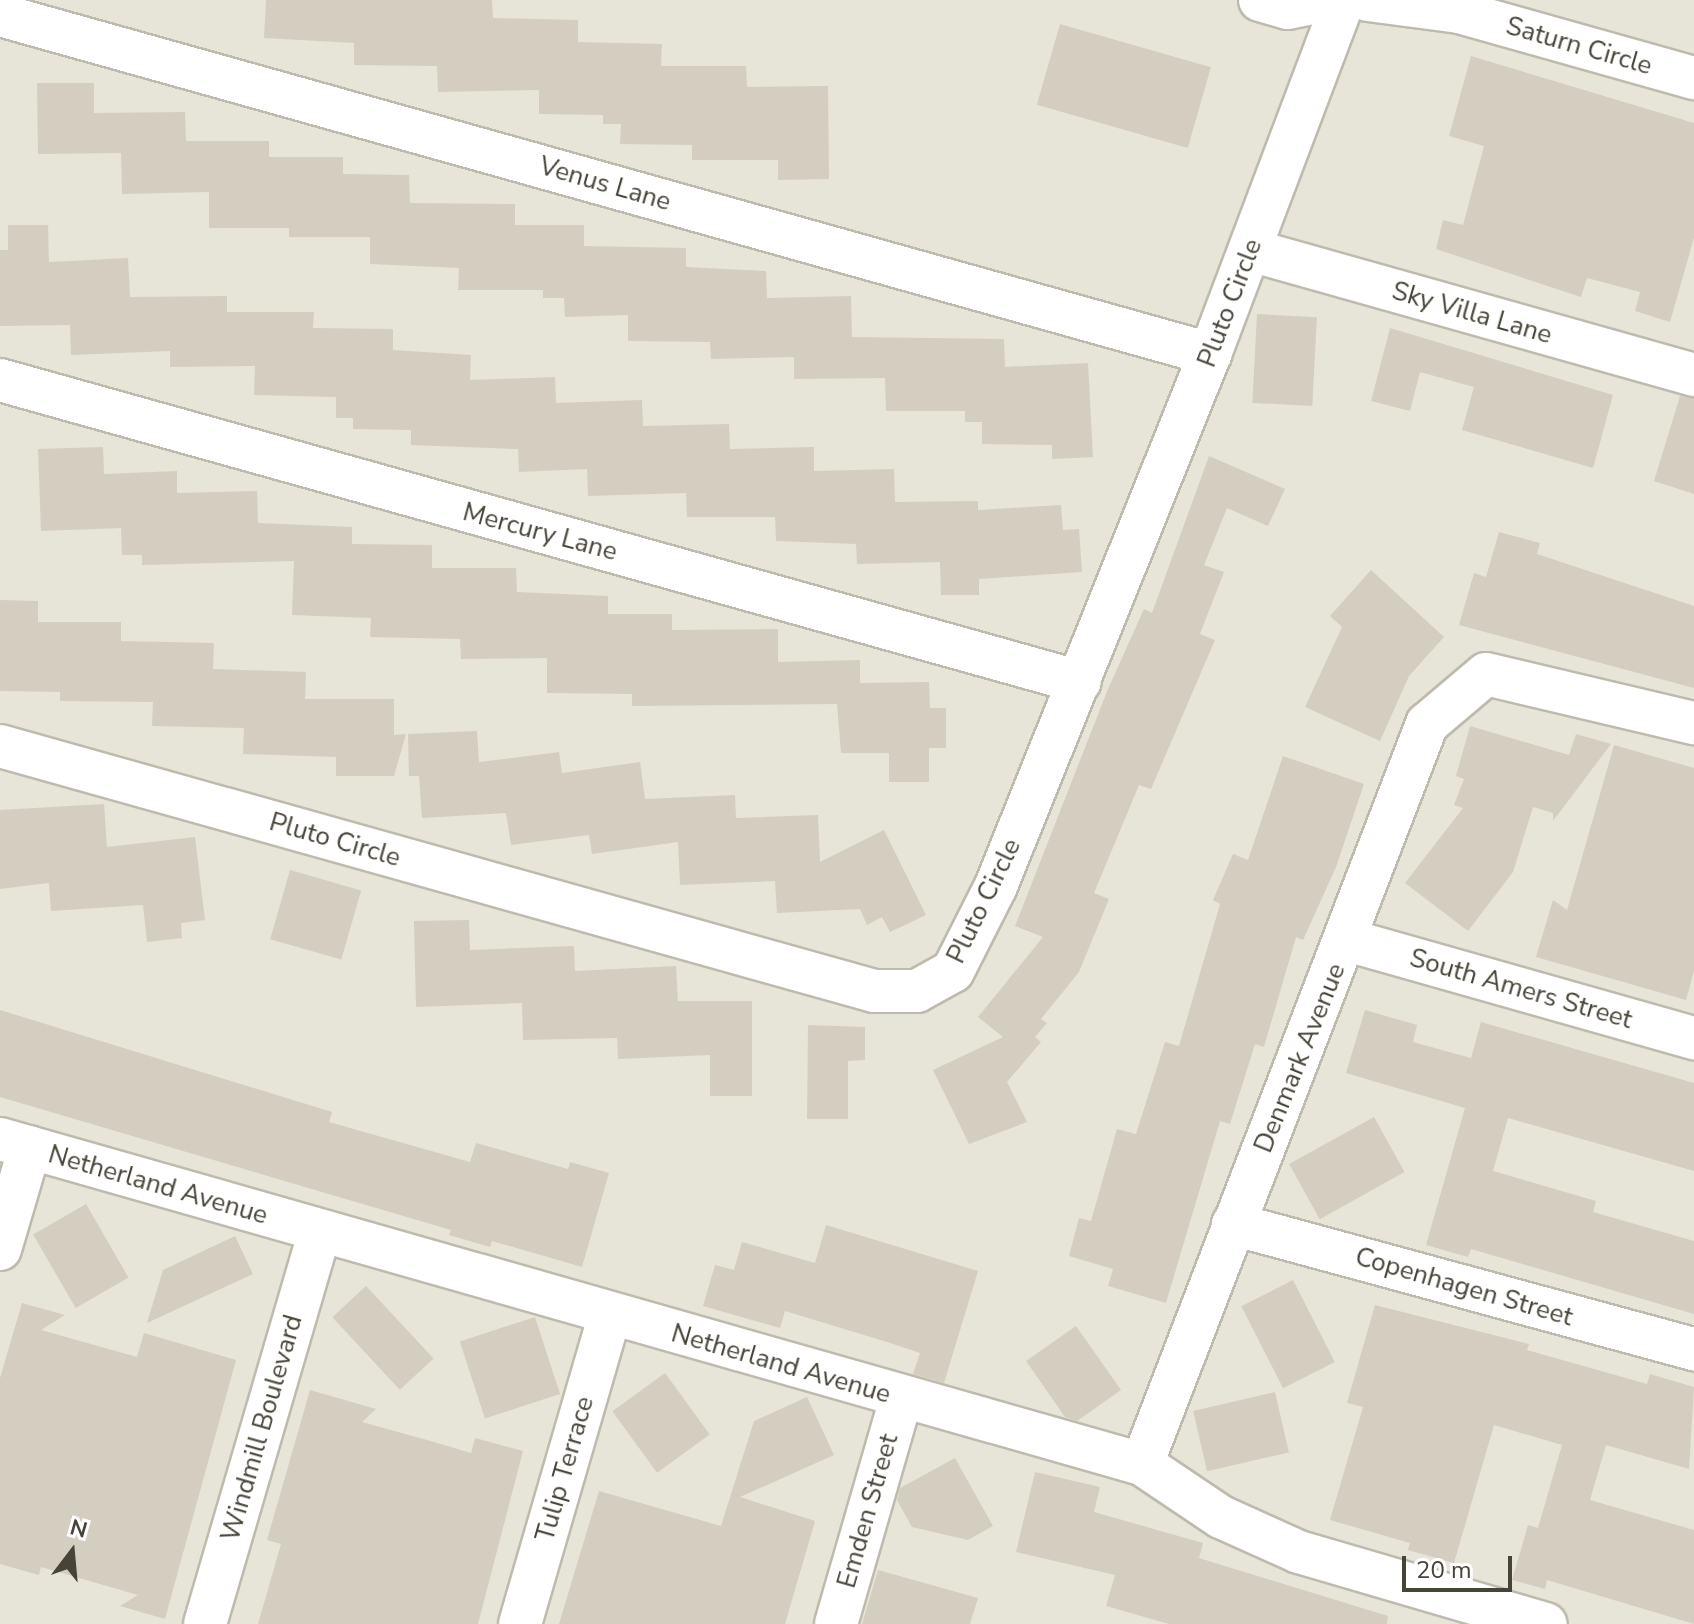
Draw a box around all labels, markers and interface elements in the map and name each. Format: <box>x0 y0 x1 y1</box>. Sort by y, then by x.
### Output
street label: Saturn Circle <box>1502 10 1656 82</box>
street label: Venus Lane <box>536 150 674 218</box>
street label: Pluto Circle <box>1191 234 1269 372</box>
street label: Sky Villa Lane <box>1388 275 1556 351</box>
street label: Mercury Lane <box>459 496 621 568</box>
street label: Pluto Circle <box>266 806 404 874</box>
street label: Pluto Circle <box>940 834 1028 968</box>
street label: South Amers Street <box>1406 942 1636 1036</box>
street label: Denmark Avenue <box>1248 959 1352 1157</box>
street label: Netherland Avenue <box>45 1139 271 1231</box>
street label: Copenhagen Street <box>1352 1241 1576 1333</box>
street label: Windmill Boulevard <box>215 1311 309 1545</box>
street label: Netherland Avenue <box>668 1318 894 1410</box>
street label: Tulip Terrace <box>529 1393 601 1545</box>
street label: Emden Street <box>831 1430 905 1592</box>
north arrow <box>32 1512 112 1592</box>
text: N <box>67 1512 91 1546</box>
scale bar <box>1406 1540 1516 1590</box>
text: 20 m <box>1416 1554 1472 1586</box>

